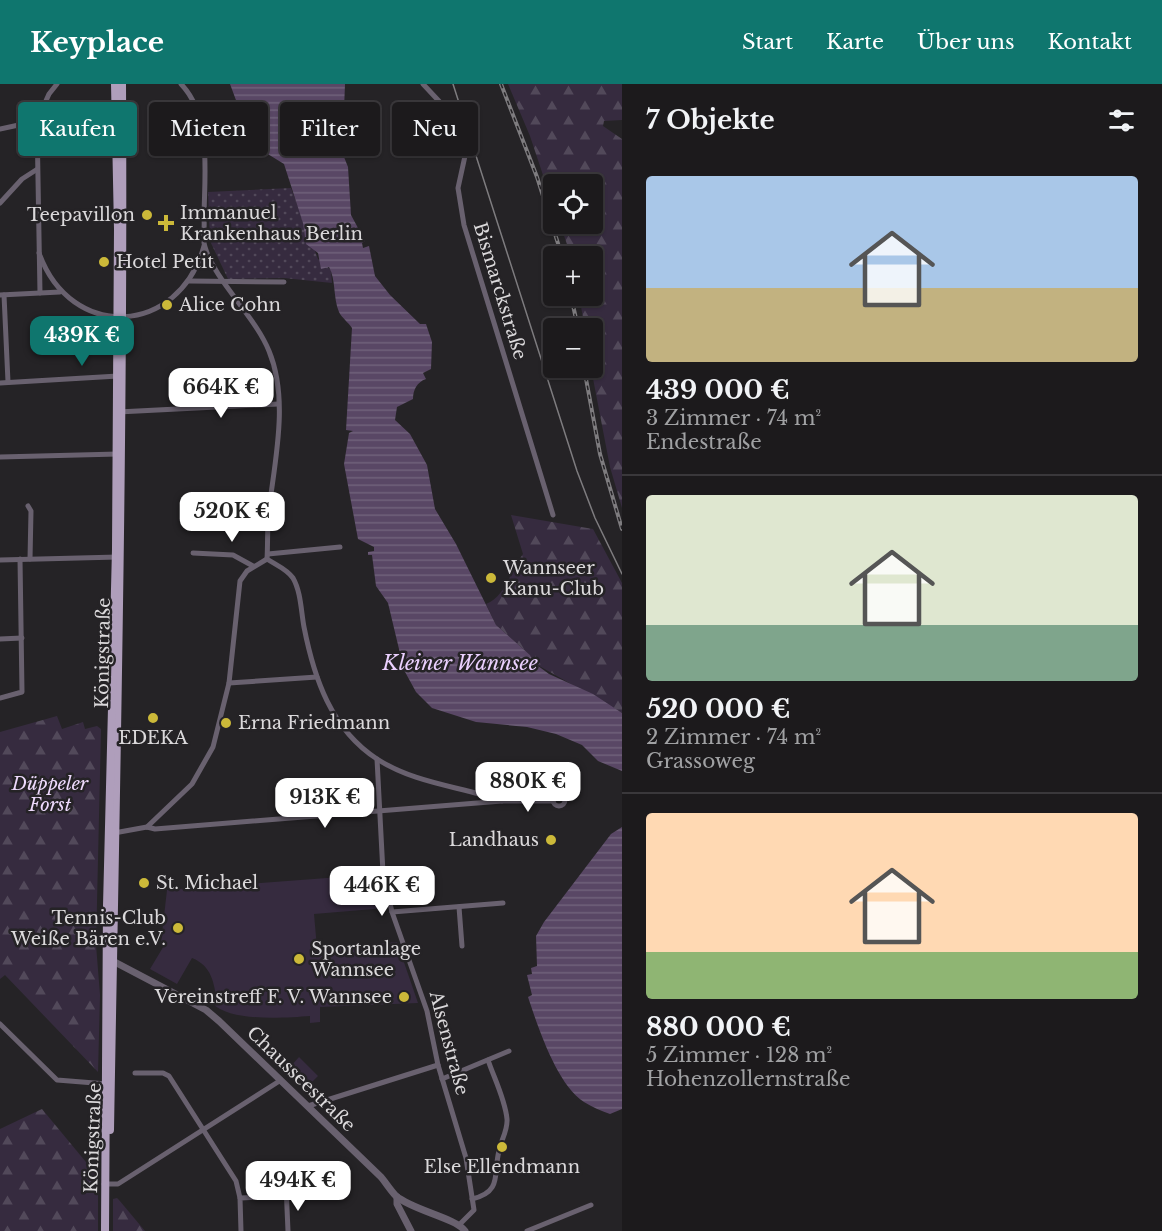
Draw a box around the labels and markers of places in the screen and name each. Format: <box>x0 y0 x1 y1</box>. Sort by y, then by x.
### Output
place label: Immanuel Krankenhaus Berlin <box>180 202 363 245</box>
place label: Teepavillon <box>27 204 135 226</box>
marker: Teepavillon <box>140 208 154 222</box>
marker: Immanuel Krankenhaus Berlin <box>157 214 175 232</box>
place label: Hotel Petit <box>116 251 214 273</box>
marker: Hotel Petit <box>97 255 111 269</box>
place label: Alice Cohn <box>178 294 281 316</box>
marker: Alice Cohn <box>160 298 174 312</box>
pin: 439K € <box>33 316 131 367</box>
pin: 664K € <box>172 368 270 419</box>
pin: 520K € <box>183 492 281 543</box>
place label: Wannseer Kanu-Club <box>502 557 604 600</box>
marker: Wannseer Kanu-Club <box>484 571 498 585</box>
marker: EDEKA <box>146 711 160 725</box>
place label: Erna Friedmann <box>238 712 390 734</box>
marker: Erna Friedmann <box>219 716 233 730</box>
place label: EDEKA <box>118 727 189 749</box>
pin: 880K € <box>479 762 577 813</box>
pin: 913K € <box>276 778 374 829</box>
place label: Landhaus <box>449 829 539 851</box>
marker: Landhaus <box>544 833 558 847</box>
pin: 446K € <box>333 866 431 917</box>
place label: St. Michael <box>156 872 258 894</box>
marker: St. Michael <box>137 876 151 890</box>
place label: Tennis-Club Weiße Bären e.V. <box>10 907 166 950</box>
marker: Tennis-Club Weiße Bären e.V. <box>171 921 185 935</box>
place label: Sportanlage Wannsee <box>310 938 421 981</box>
marker: Sportanlage Wannsee <box>292 952 306 966</box>
place label: Vereinstreff F. V. Wannsee <box>154 986 392 1008</box>
marker: Vereinstreff F. V. Wannsee <box>397 990 411 1004</box>
marker: Else Ellendmann <box>495 1140 509 1154</box>
place label: Else Ellendmann <box>424 1156 580 1178</box>
pin: 494K € <box>249 1161 347 1212</box>

